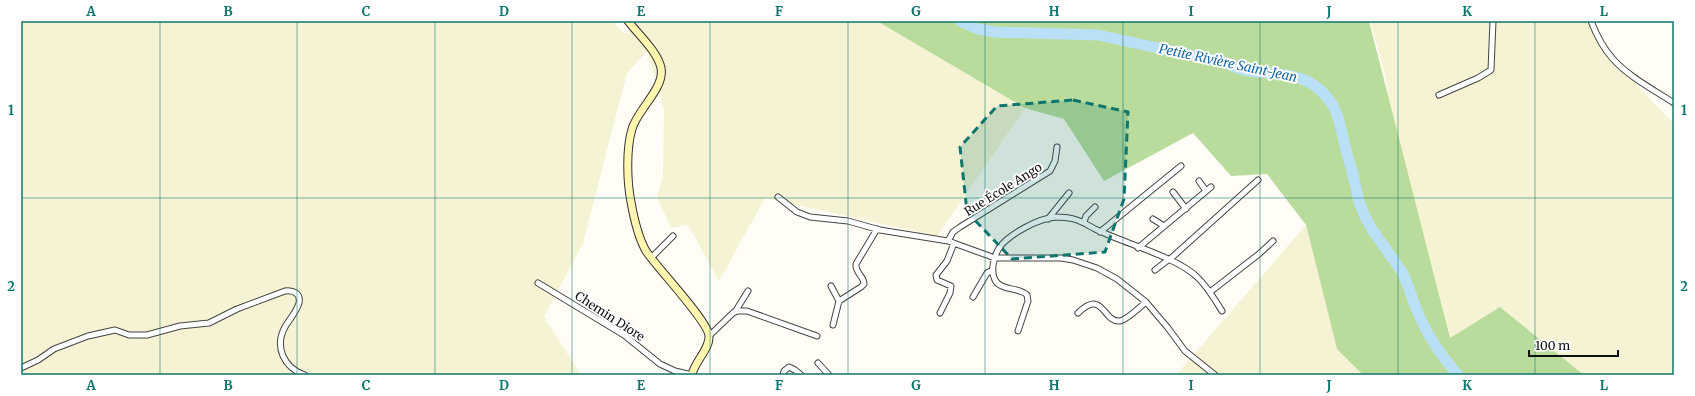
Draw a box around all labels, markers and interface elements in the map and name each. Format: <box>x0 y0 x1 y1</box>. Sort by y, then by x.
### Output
text: A <box>85 3 96 20</box>
text: B <box>223 3 233 20</box>
text: C <box>362 3 371 20</box>
text: D <box>499 3 509 20</box>
text: E <box>637 3 646 20</box>
text: F <box>775 3 783 20</box>
text: G <box>911 3 921 20</box>
text: H <box>1049 3 1060 20</box>
text: I <box>1188 3 1194 20</box>
text: J <box>1325 3 1332 20</box>
text: K <box>1462 3 1472 20</box>
text: L <box>1600 3 1609 20</box>
water label: Petite Rivière Saint-Jean <box>1157 40 1299 86</box>
text: 1 <box>8 102 14 119</box>
text: 1 <box>1681 102 1687 119</box>
street label: Rue École Ango <box>961 159 1045 219</box>
text: 2 <box>7 278 15 295</box>
text: 2 <box>1680 278 1688 295</box>
street label: Chemin Diore <box>572 288 648 344</box>
scale bar <box>1529 332 1618 358</box>
text: 100 m <box>1535 338 1570 353</box>
text: A <box>85 377 96 394</box>
text: B <box>223 377 233 394</box>
text: C <box>362 377 371 394</box>
text: D <box>499 377 509 394</box>
text: E <box>637 377 646 394</box>
text: F <box>775 377 783 394</box>
text: G <box>911 377 921 394</box>
text: H <box>1049 377 1060 394</box>
text: I <box>1188 377 1194 394</box>
text: J <box>1325 377 1332 394</box>
text: K <box>1462 377 1472 394</box>
text: L <box>1600 377 1609 394</box>

